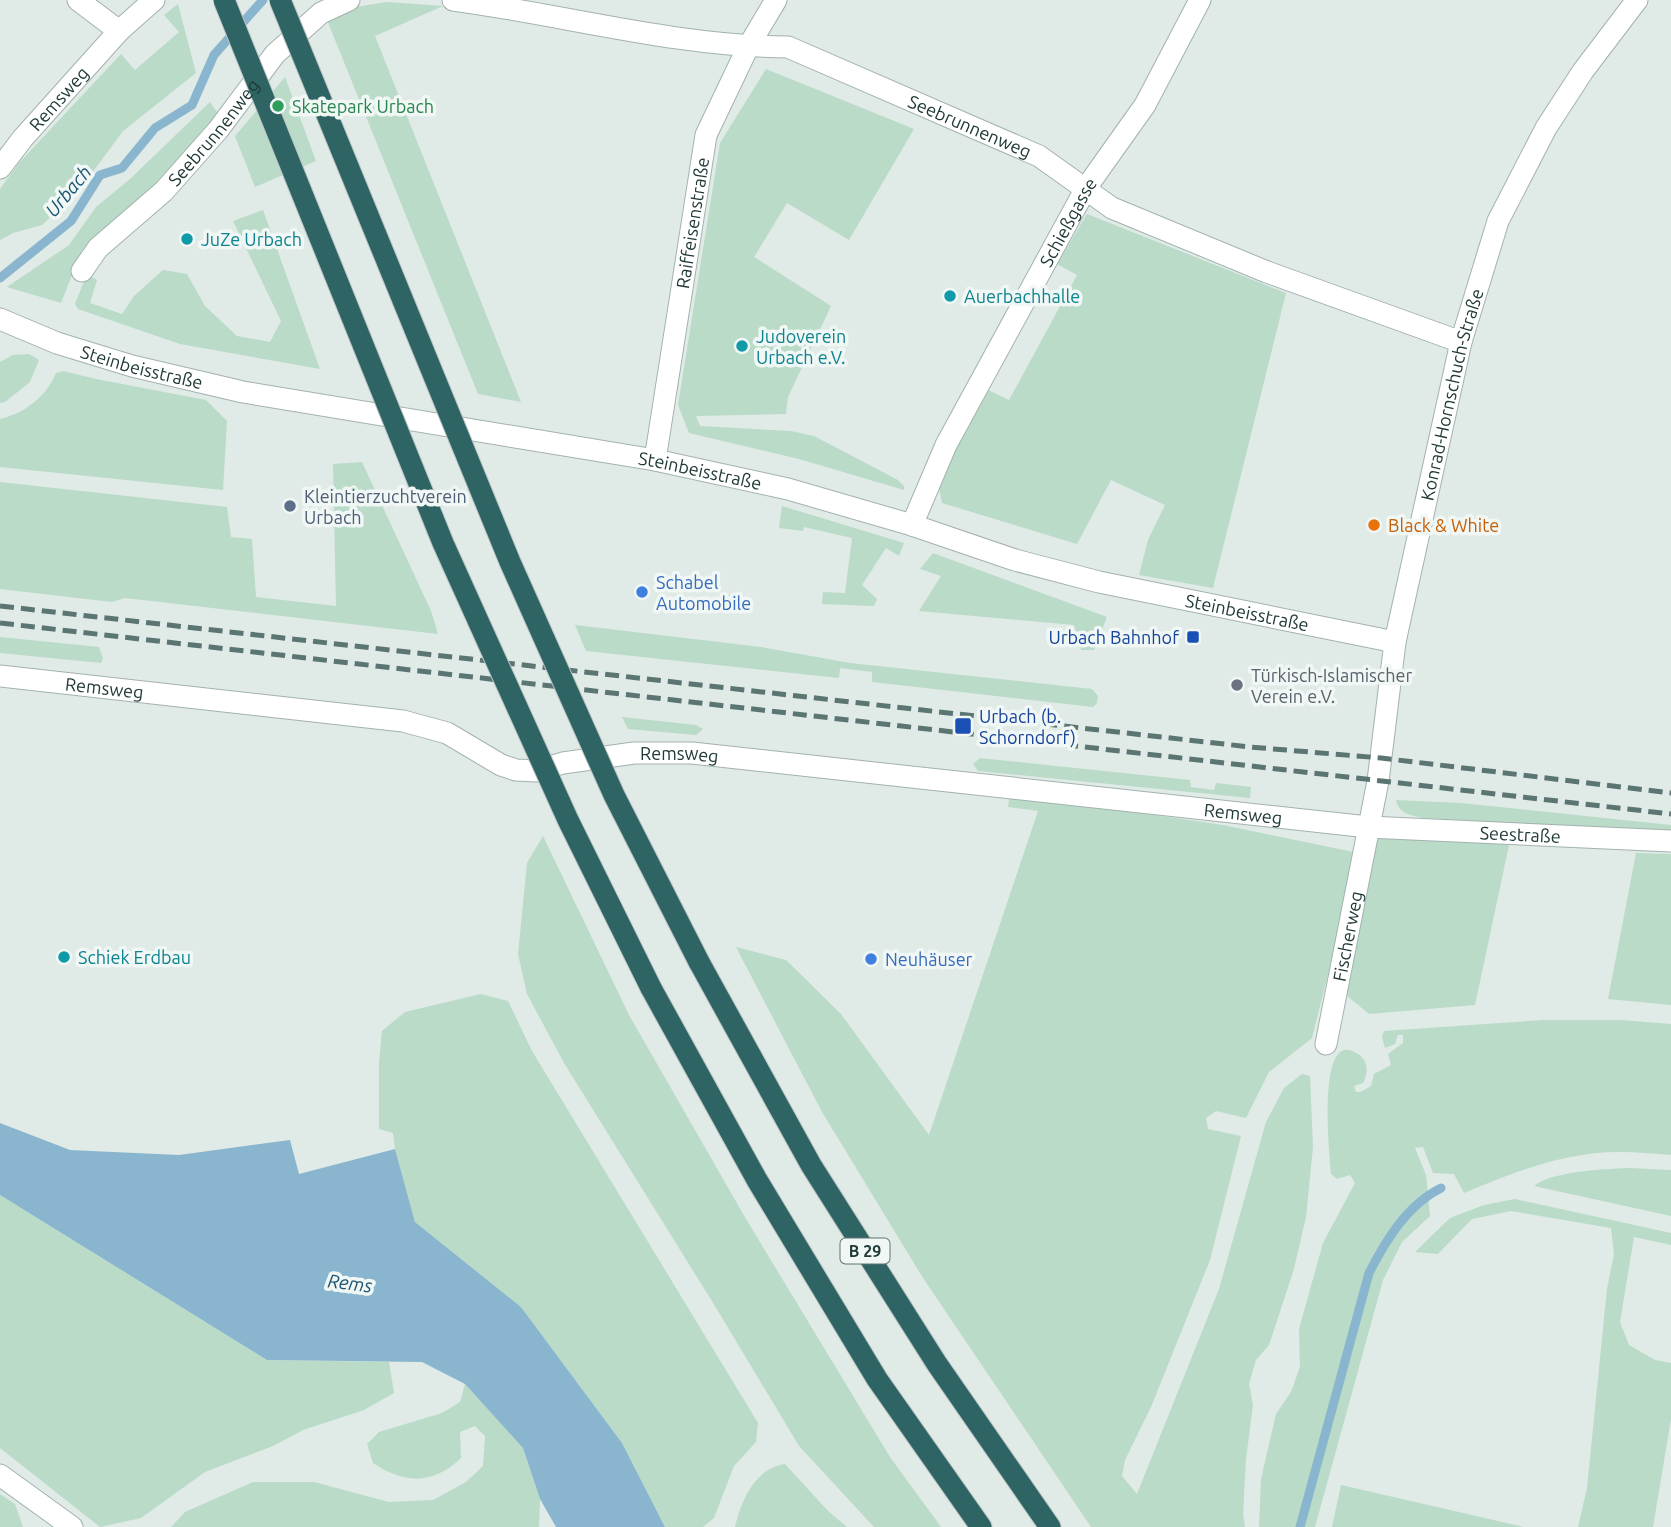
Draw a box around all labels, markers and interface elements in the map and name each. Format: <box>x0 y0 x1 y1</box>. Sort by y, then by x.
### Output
street label: Remsweg <box>25 62 92 134</box>
street label: Seebrunnenweg <box>164 75 263 190</box>
street label: Seebrunnenweg <box>905 91 1034 161</box>
place label: Skatepark Urbach <box>292 96 434 116</box>
marker: Skatepark Urbach <box>270 98 286 114</box>
street label: Raiffeisenstraße <box>672 156 712 290</box>
water label: Urbach <box>40 161 96 221</box>
street label: Schießgasse <box>1035 174 1100 270</box>
place label: JuZe Urbach <box>201 229 302 249</box>
marker: JuZe Urbach <box>179 231 195 247</box>
place label: Auerbachhalle <box>964 286 1080 306</box>
street label: Konrad-Hornschuch-Straße <box>1416 286 1487 502</box>
marker: Auerbachhalle <box>942 288 958 304</box>
place label: Judoverein Urbach e.V. <box>756 326 846 367</box>
marker: Judoverein Urbach e.V. <box>734 338 750 354</box>
street label: Steinbeisstraße <box>78 341 205 392</box>
street label: Steinbeisstraße <box>637 447 764 493</box>
place label: Kleintierzuchtverein Urbach <box>304 486 467 527</box>
marker: Kleintierzuchtverein Urbach <box>282 498 298 514</box>
place label: Black & White <box>1388 515 1499 535</box>
marker: Black & White <box>1366 517 1382 533</box>
place label: Schabel Automobile <box>656 572 751 613</box>
marker: Schabel Automobile <box>634 584 650 600</box>
street label: Steinbeisstraße <box>1184 590 1311 634</box>
place label: Urbach Bahnhof <box>1048 627 1179 647</box>
marker: Urbach Bahnhof <box>1185 629 1201 645</box>
place label: Türkisch-Islamischer Verein e.V. <box>1251 665 1412 706</box>
street label: Remsweg <box>64 673 145 702</box>
marker: Türkisch-Islamischer Verein e.V. <box>1229 677 1245 693</box>
place label: Urbach (b. Schorndorf) <box>979 706 1076 748</box>
marker: Urbach (b. Schorndorf) <box>953 716 973 736</box>
street label: Remsweg <box>640 743 720 766</box>
street label: Remsweg <box>1203 799 1283 828</box>
street label: Seestraße <box>1479 822 1561 846</box>
street label: Fischerweg <box>1329 889 1366 983</box>
place label: Schiek Erdbau <box>78 947 191 967</box>
marker: Schiek Erdbau <box>56 949 72 965</box>
place label: Neuhäuser <box>885 949 973 969</box>
marker: Neuhäuser <box>863 951 879 967</box>
road number: B 29 <box>840 1238 890 1264</box>
water label: Rems <box>326 1269 374 1297</box>

